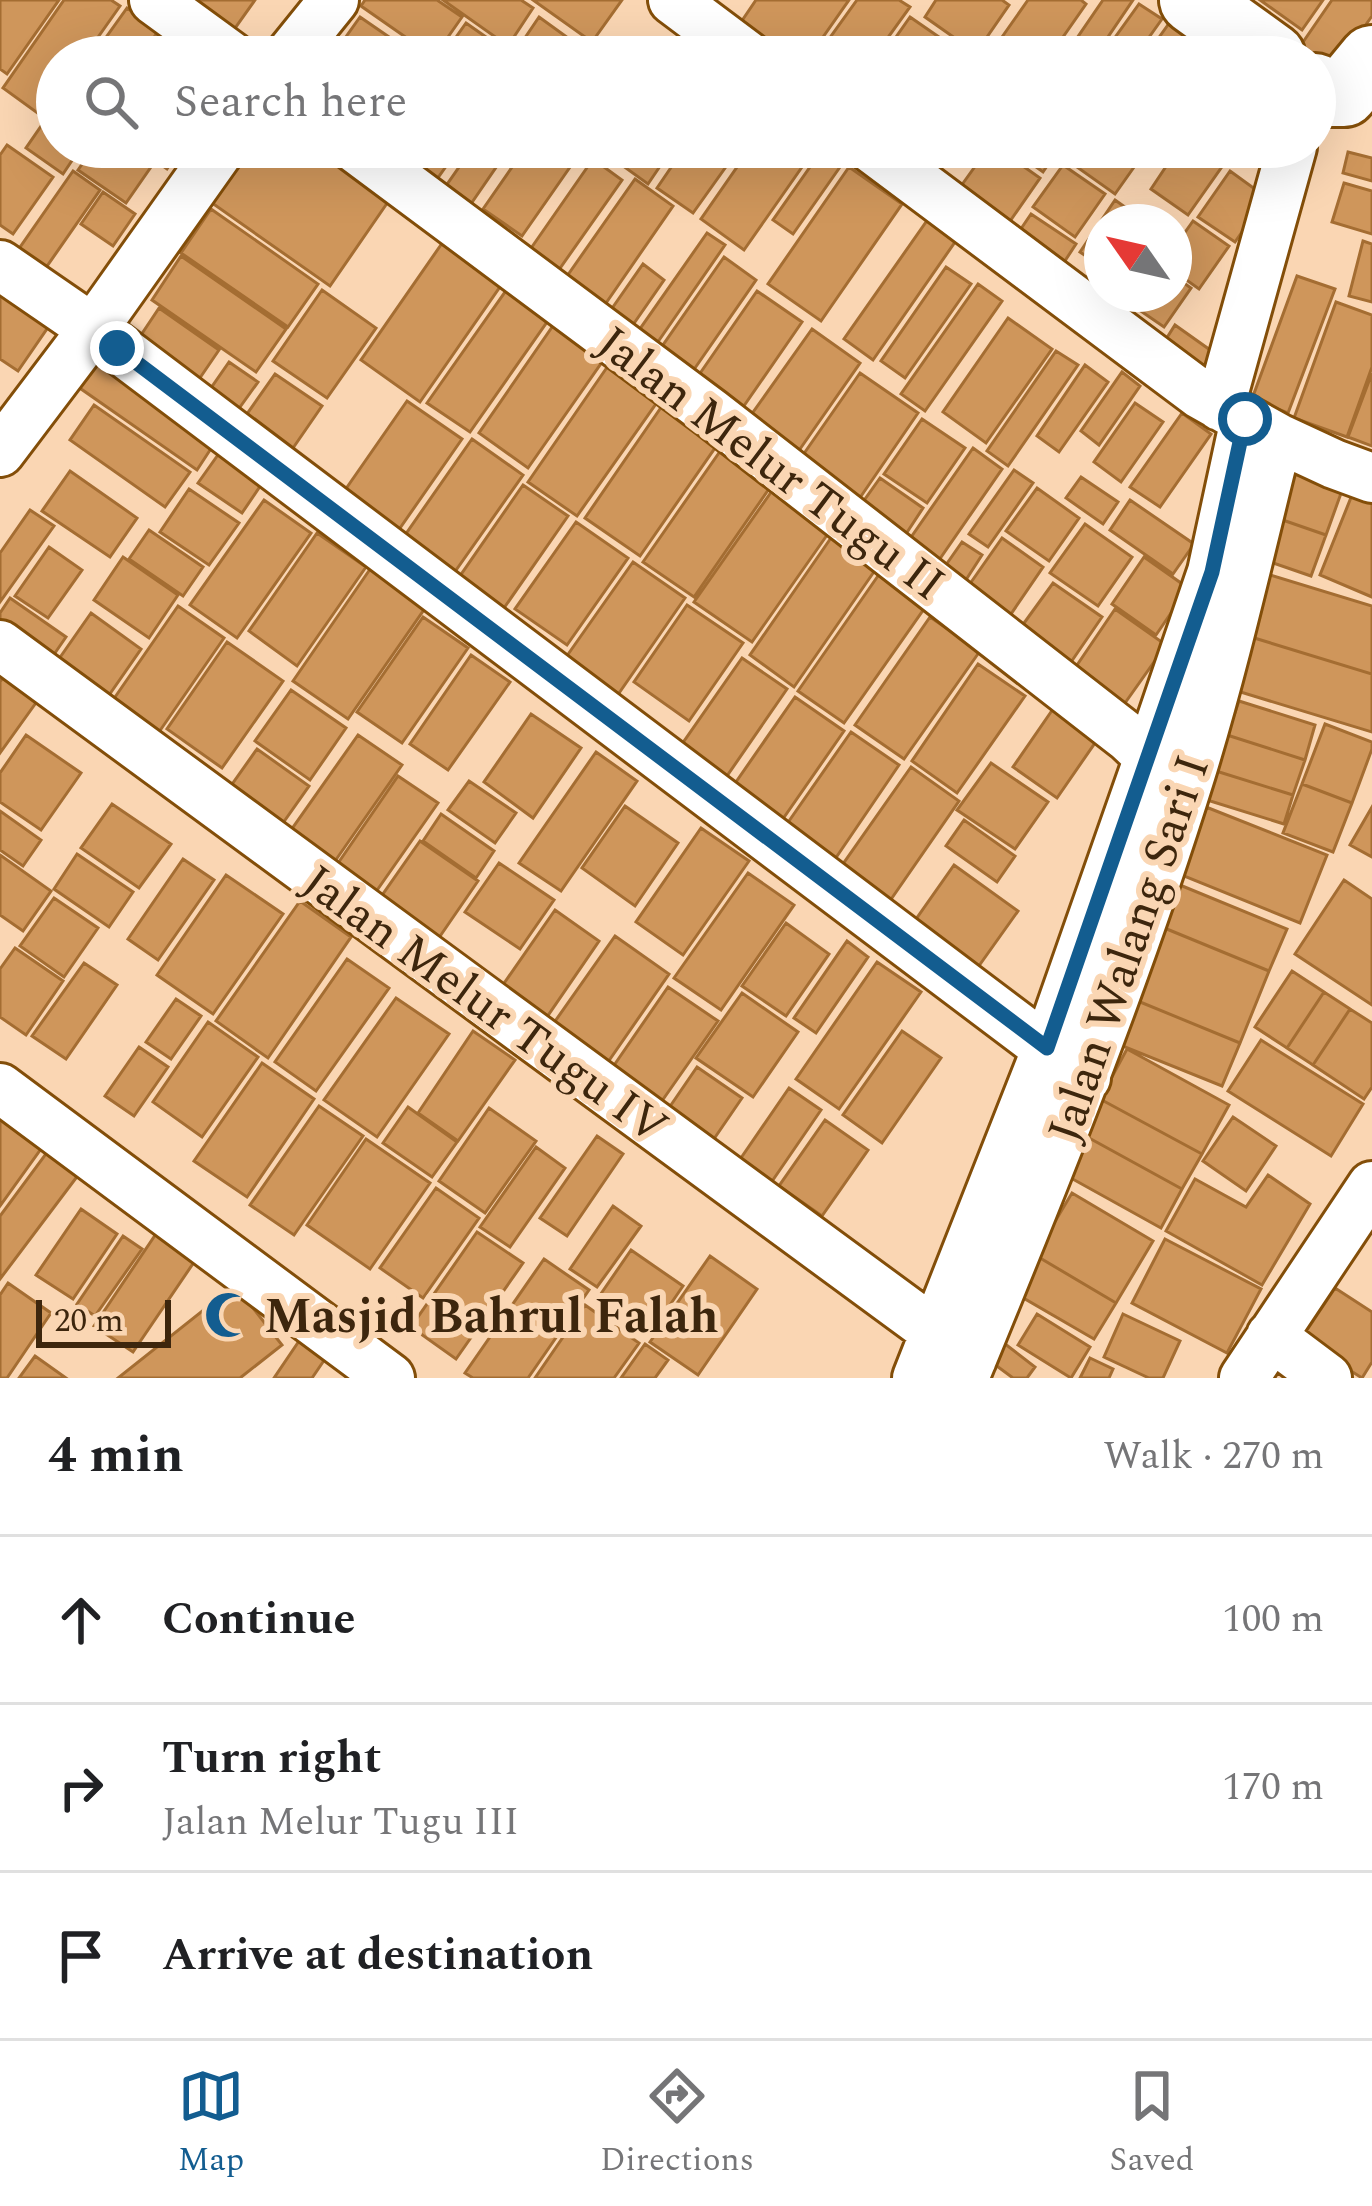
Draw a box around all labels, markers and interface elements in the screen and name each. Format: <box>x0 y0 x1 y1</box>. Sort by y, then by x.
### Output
search box <box>36 36 1336 168</box>
text: Search here <box>174 68 407 137</box>
icon: search <box>78 69 144 135</box>
north arrow <box>1084 204 1192 312</box>
street label: Jalan Melur Tugu II <box>581 308 960 620</box>
route end <box>90 321 144 375</box>
route start <box>1218 392 1272 446</box>
street label: Jalan Walang Sari I <box>1029 745 1230 1152</box>
street label: Jalan Melur Tugu IV <box>286 847 683 1163</box>
place label: Masjid Bahrul Falah <box>264 1281 719 1354</box>
mosque icon: Masjid Bahrul Falah <box>203 1290 253 1340</box>
scale bar <box>36 1294 171 1347</box>
text: 20 m <box>54 1296 124 1346</box>
text: 4 min <box>48 1417 184 1495</box>
text: Walk · 270 m <box>1103 1427 1324 1486</box>
text: Continue <box>162 1585 355 1654</box>
icon: ahead <box>48 1587 114 1653</box>
text: 100 m <box>1222 1590 1324 1649</box>
text: Turn right <box>162 1724 381 1793</box>
icon: right <box>48 1755 114 1821</box>
text: 170 m <box>1222 1758 1324 1817</box>
text: Jalan Melur Tugu III <box>162 1793 519 1852</box>
text: Arrive at destination <box>162 1921 593 1990</box>
icon: arrive <box>48 1923 114 1989</box>
tab: Map <box>178 2063 244 2185</box>
tab: Directions <box>600 2063 754 2185</box>
tab: Saved <box>1110 2063 1194 2185</box>

